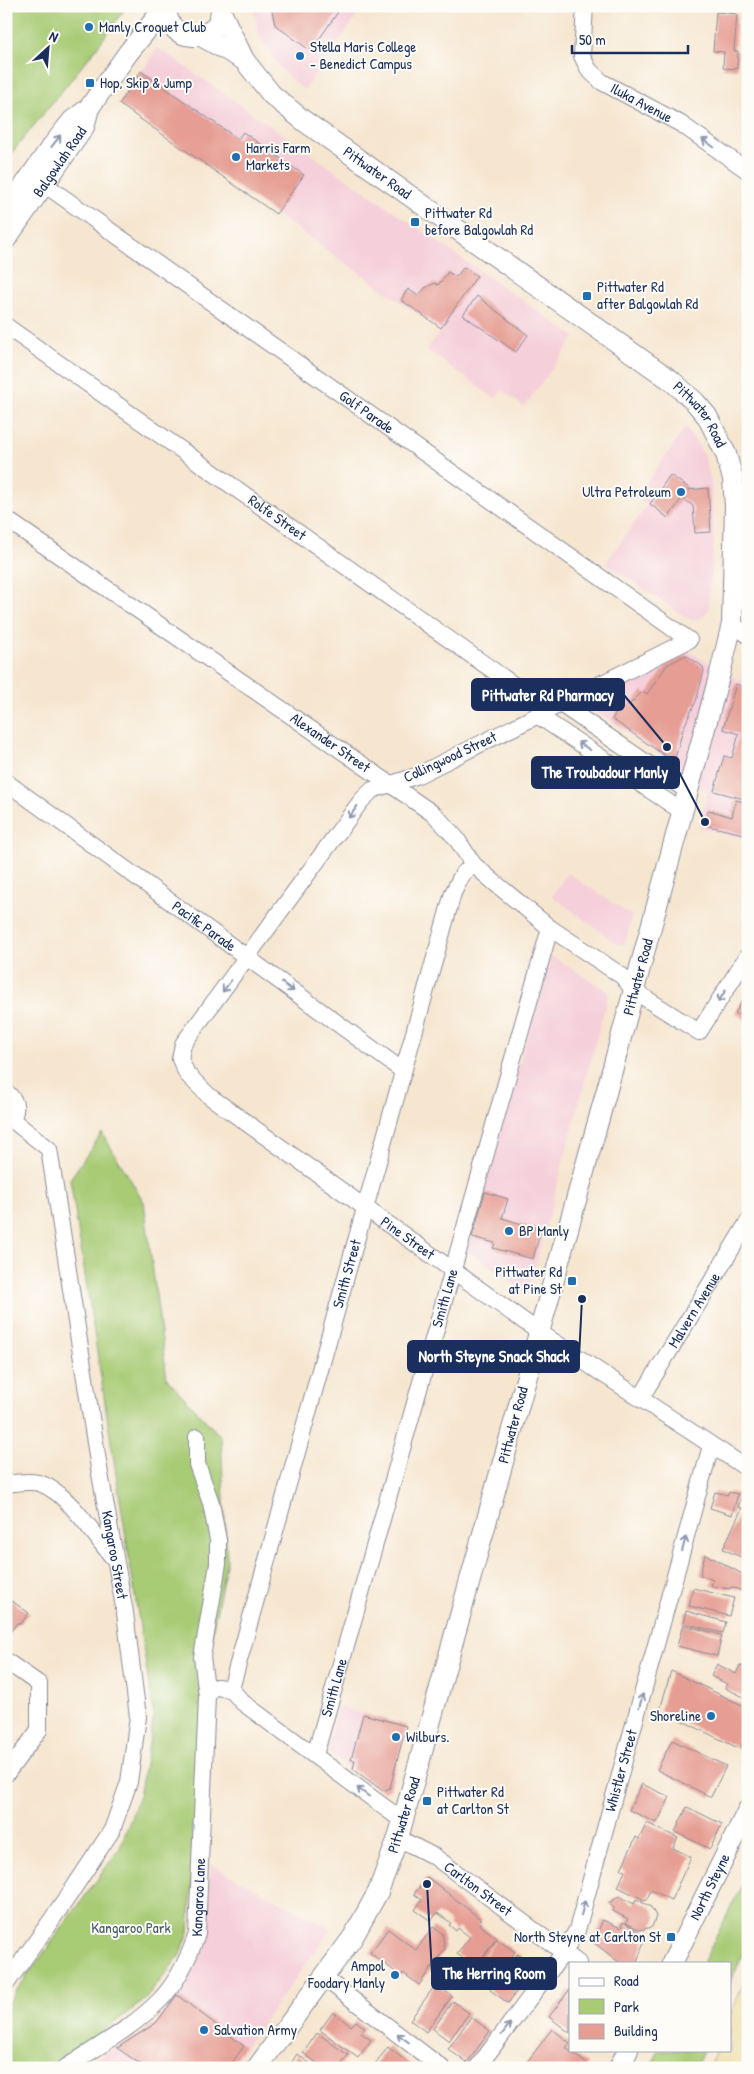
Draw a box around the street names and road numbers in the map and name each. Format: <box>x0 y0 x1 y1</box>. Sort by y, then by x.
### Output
street label: Iluka Avenue <box>607 77 676 128</box>
street label: Balgowlah Road <box>27 122 91 201</box>
street label: Pittwater Road <box>339 141 416 204</box>
street label: Pittwater Road <box>669 376 732 451</box>
street label: Golf Parade <box>335 385 399 438</box>
street label: Rolfe Street <box>244 489 311 546</box>
street label: Alexander Street <box>286 707 375 778</box>
street label: Collingwood Street <box>400 725 501 787</box>
street label: Pacific Parade <box>168 895 241 956</box>
street label: Pittwater Road <box>617 936 658 1018</box>
street label: Pine Street <box>377 1211 440 1265</box>
street label: Smith Street <box>327 1236 366 1310</box>
street label: Smith Lane <box>426 1266 463 1330</box>
street label: Malvern Avenue <box>663 1268 725 1352</box>
street label: Pittwater Road <box>492 1384 533 1466</box>
street label: Kangaroo Street <box>97 1509 133 1601</box>
street label: Smith Lane <box>315 1656 352 1719</box>
street label: Whistler Street <box>599 1726 642 1814</box>
street label: Pittwater Road <box>382 1774 425 1856</box>
street label: North Steyne <box>684 1850 735 1924</box>
street label: Carlton Street <box>440 1856 517 1921</box>
street label: Kangaroo Lane <box>186 1857 210 1937</box>

